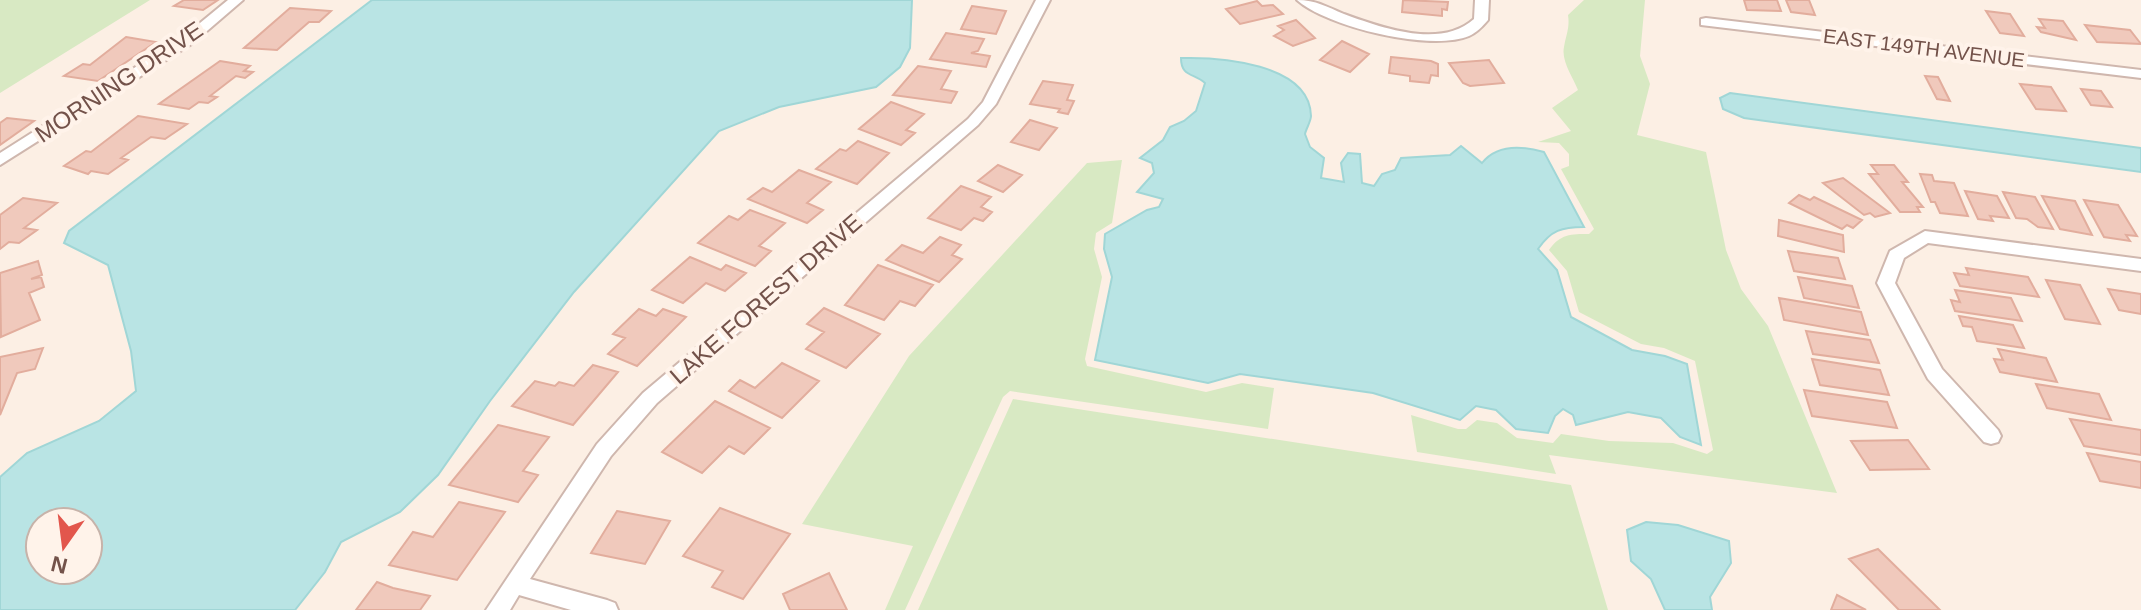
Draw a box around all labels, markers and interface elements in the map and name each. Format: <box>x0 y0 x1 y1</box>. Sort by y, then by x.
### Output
street label: MORNING DRIVE <box>30 16 208 148</box>
street label: EAST 149TH AVENUE <box>1822 25 2026 71</box>
street label: LAKE FOREST DRIVE <box>664 208 867 389</box>
north arrow <box>24 506 104 586</box>
text: N <box>49 551 70 579</box>

